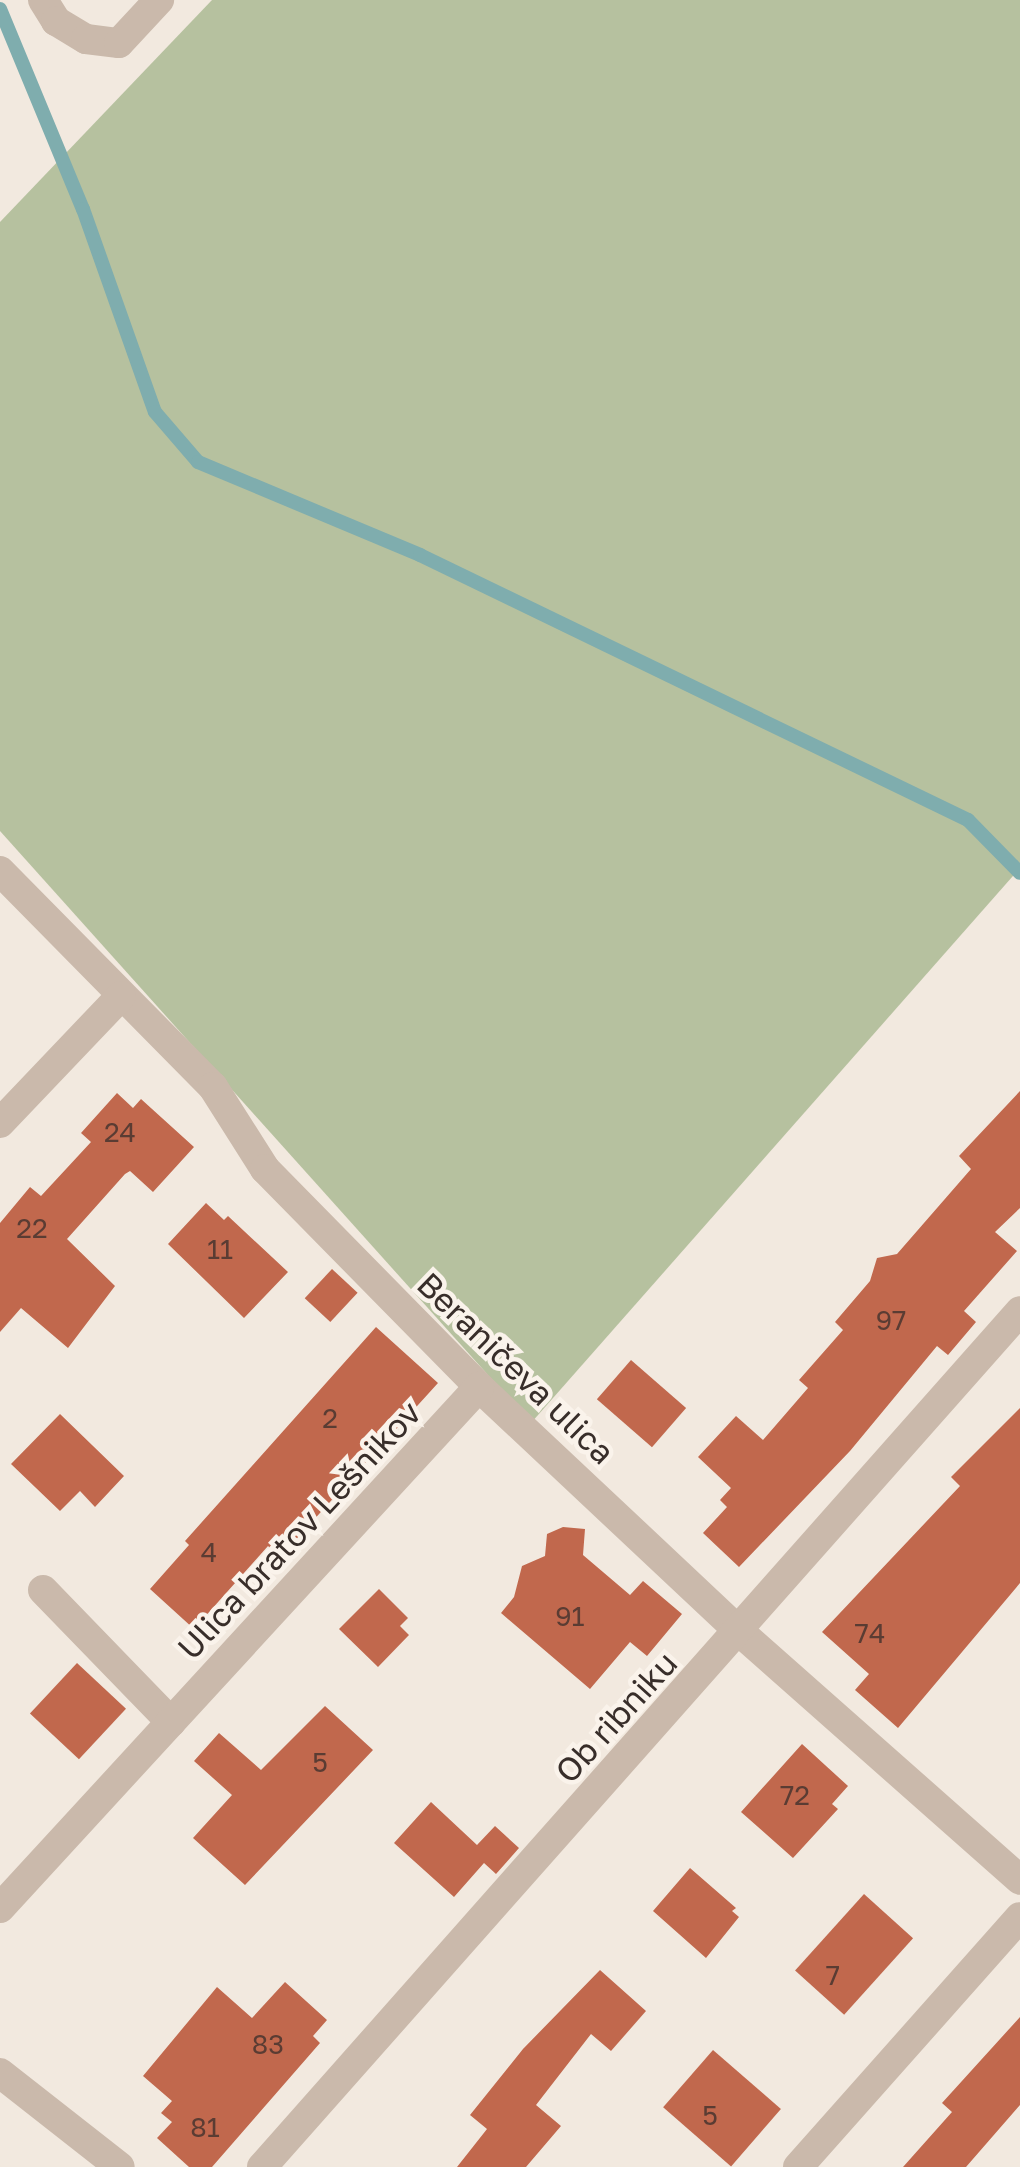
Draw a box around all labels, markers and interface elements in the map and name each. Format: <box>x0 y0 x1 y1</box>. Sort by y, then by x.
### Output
house number: 24 <box>104 1117 136 1149</box>
house number: 22 <box>16 1213 48 1245</box>
house number: 11 <box>207 1234 233 1266</box>
street label: Beraničeva ulica <box>409 1264 623 1472</box>
house number: 97 <box>876 1305 906 1337</box>
street label: Ulica bratov Lešnikov <box>169 1393 429 1667</box>
house number: 2 <box>322 1403 338 1435</box>
house number: 4 <box>201 1537 217 1569</box>
house number: 91 <box>555 1601 585 1633</box>
house number: 74 <box>855 1618 885 1650</box>
street label: Ob ribniku <box>547 1643 685 1791</box>
house number: 5 <box>312 1747 328 1779</box>
house number: 72 <box>780 1780 810 1812</box>
house number: 7 <box>826 1960 840 1992</box>
house number: 83 <box>252 2029 284 2061</box>
house number: 5 <box>702 2100 718 2132</box>
house number: 81 <box>190 2112 220 2144</box>

